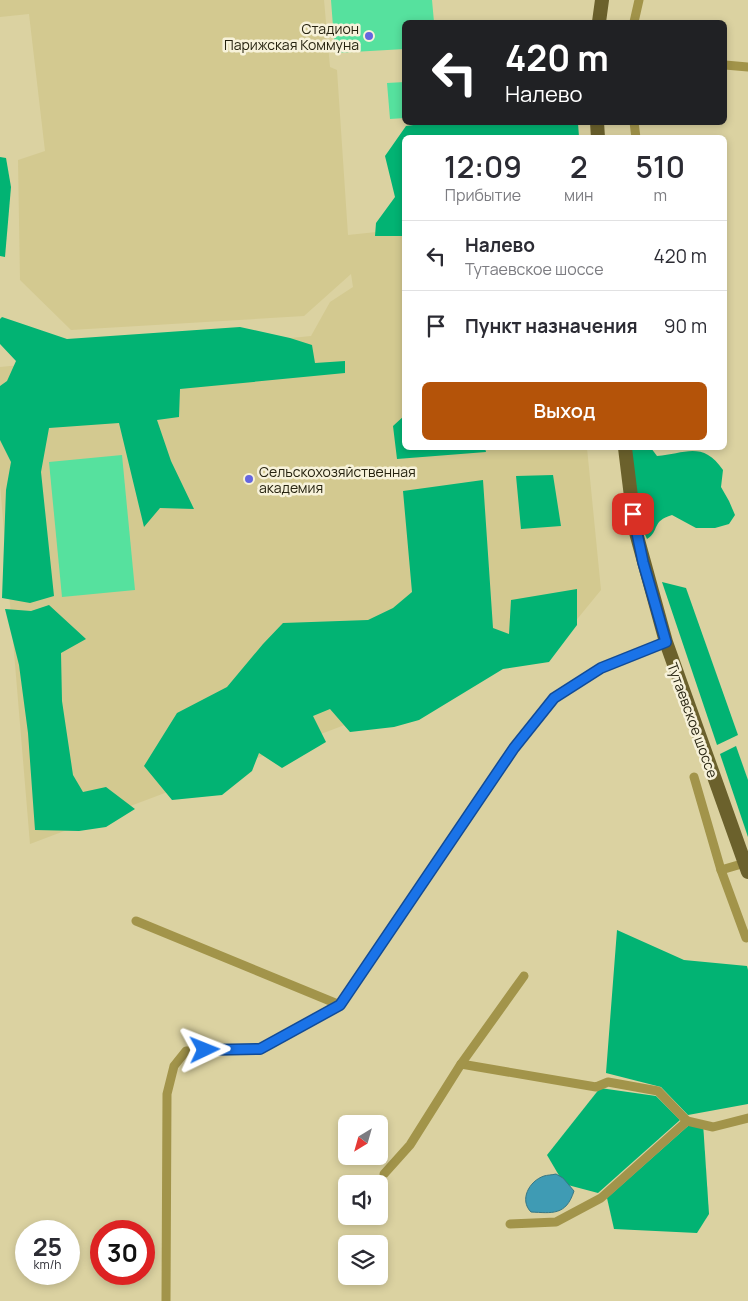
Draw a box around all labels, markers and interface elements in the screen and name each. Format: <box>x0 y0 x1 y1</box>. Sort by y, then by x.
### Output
place label: Стадион Парижская Коммуна <box>224 19 359 54</box>
marker: Стадион Парижская Коммуна <box>363 30 375 42</box>
text: 420 m <box>505 34 609 82</box>
icon: left <box>422 40 487 105</box>
text: Налево <box>505 79 583 109</box>
text: 12:09 <box>444 146 522 187</box>
text: 2 <box>570 146 588 187</box>
text: 510 <box>636 146 685 187</box>
text: Прибытие <box>445 184 521 206</box>
text: мин <box>564 184 594 206</box>
text: m <box>653 184 667 206</box>
text: Налево <box>465 232 535 258</box>
icon: left <box>422 242 450 270</box>
text: 420 m <box>653 243 707 269</box>
text: Тутаевское шоссе <box>465 258 604 280</box>
icon: arrive <box>422 312 450 340</box>
text: Пункт назначения <box>465 313 638 339</box>
text: 90 m <box>664 313 707 339</box>
button: Выход <box>422 382 707 440</box>
place label: Сельскохозяйственная академия <box>259 462 416 497</box>
marker: Сельскохозяйственная академия <box>243 473 255 485</box>
pin <box>612 493 654 535</box>
icon: arrive <box>619 500 647 528</box>
street label: Тутаевское шоссе <box>663 660 723 780</box>
position arrow <box>178 1023 230 1075</box>
north arrow <box>338 1115 388 1165</box>
map controls <box>338 1115 388 1285</box>
button: sound <box>338 1175 388 1225</box>
speed limit sign: 30 <box>90 1220 155 1285</box>
text: 25 <box>33 1229 62 1264</box>
button: layers <box>338 1235 388 1285</box>
text: km/h <box>34 1256 61 1273</box>

